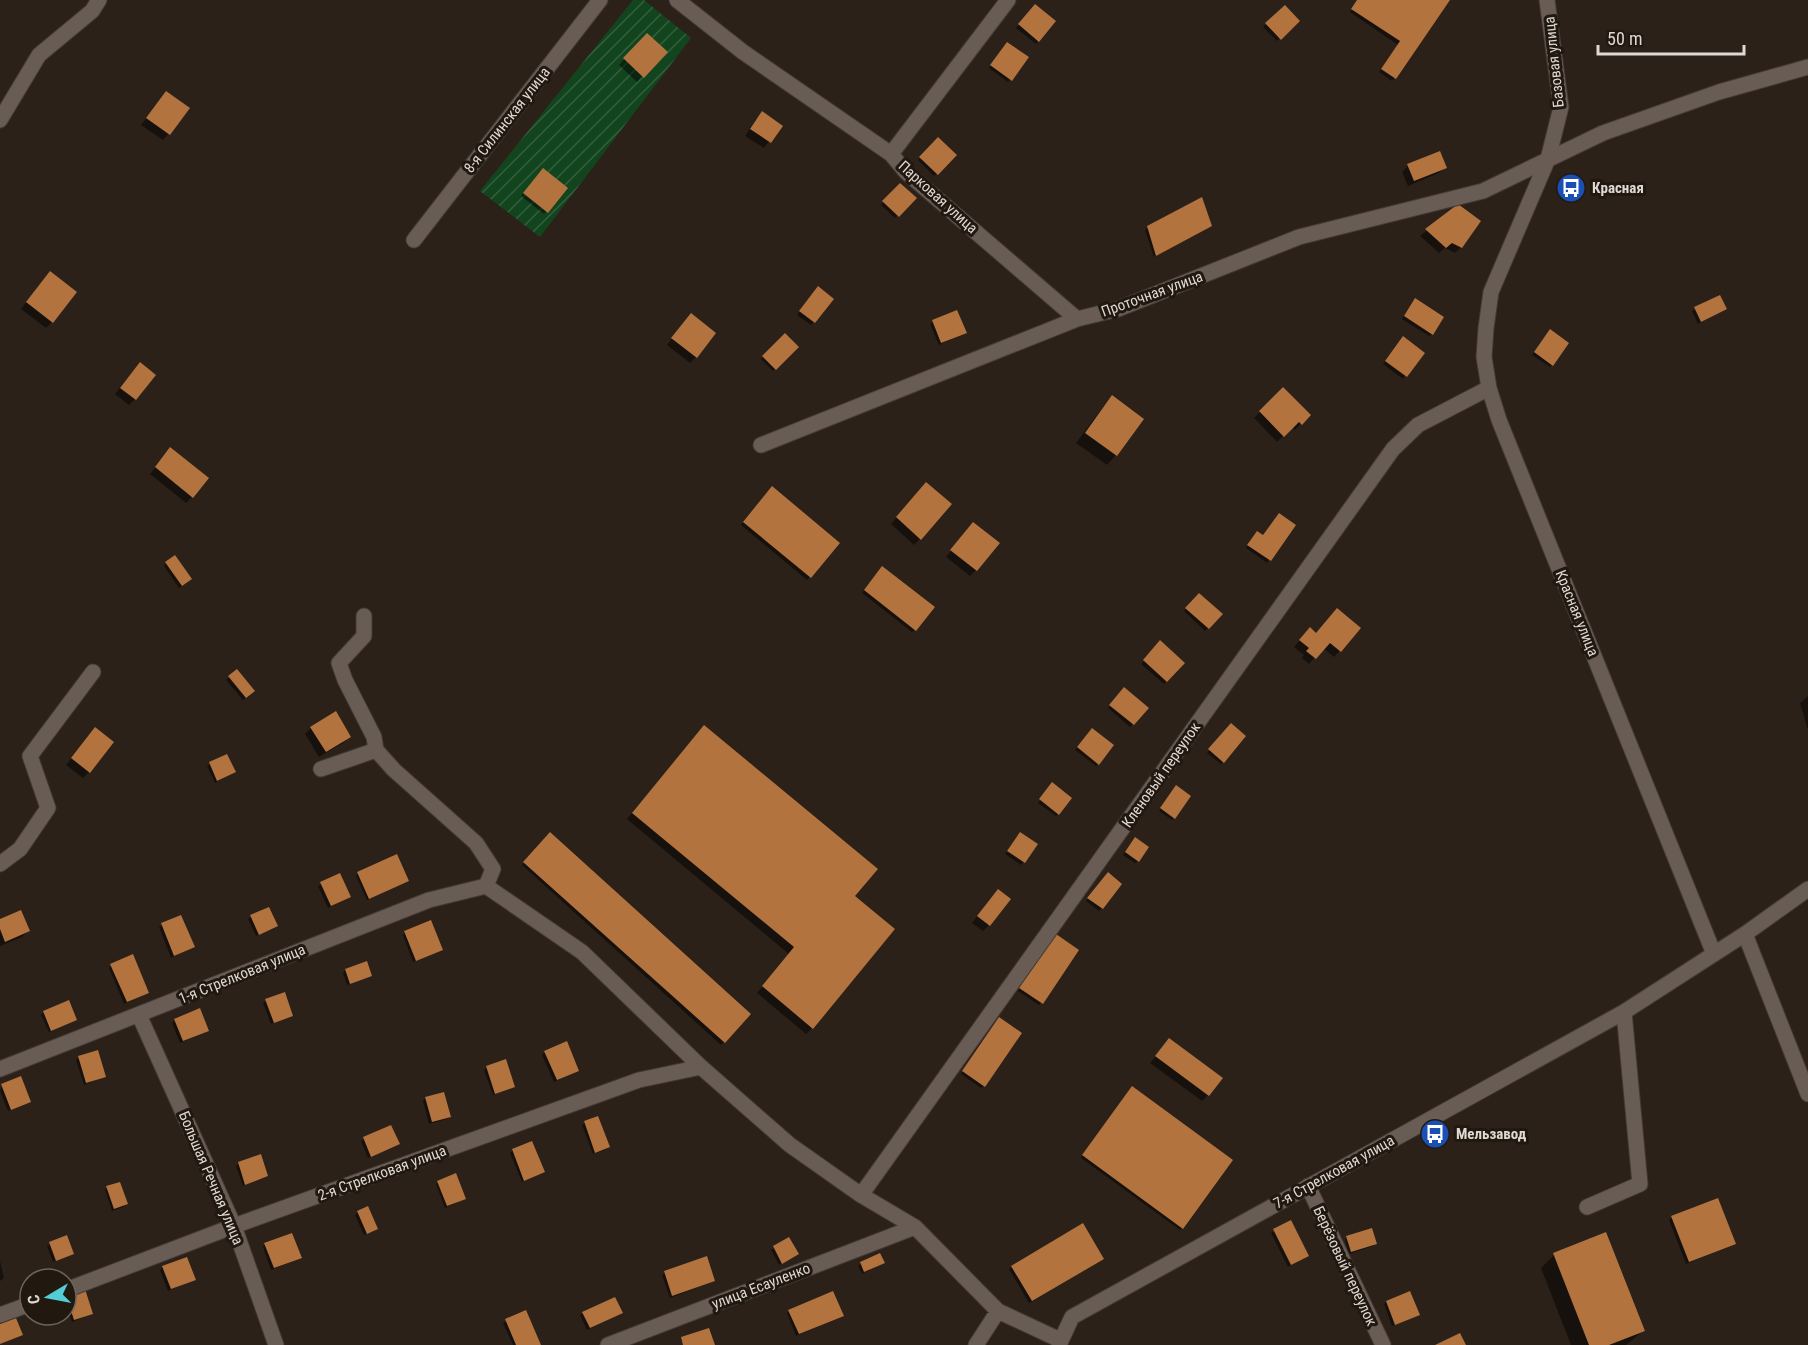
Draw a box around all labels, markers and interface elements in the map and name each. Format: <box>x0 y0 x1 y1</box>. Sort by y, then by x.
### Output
street label: Базовая улица <box>1540 16 1568 108</box>
scale bar <box>1598 18 1744 56</box>
text: 50 m <box>1607 28 1642 49</box>
street label: 8-я Силинская улица <box>460 64 554 176</box>
street label: Парковая улица <box>895 157 981 237</box>
bus stop icon: Красная <box>1555 172 1587 204</box>
place label: Красная <box>1592 179 1644 197</box>
street label: Проточная улица <box>1099 267 1205 321</box>
street label: Красная улица <box>1552 567 1602 659</box>
street label: Кленовый переулок <box>1118 719 1204 831</box>
street label: 1-я Стрелковая улица <box>176 940 308 1008</box>
street label: Большая Речная улица <box>175 1109 247 1247</box>
bus stop icon: Мельзавод <box>1419 1118 1451 1150</box>
place label: Мельзавод <box>1456 1125 1527 1143</box>
street label: 7-я Стрелковая улица <box>1271 1131 1397 1213</box>
street label: 2-я Стрелковая улица <box>315 1141 449 1205</box>
street label: Берёзовый переулок <box>1309 1203 1381 1329</box>
street label: улица Есауленко <box>709 1259 813 1313</box>
north arrow <box>18 1267 78 1327</box>
text: С <box>24 1293 44 1306</box>

